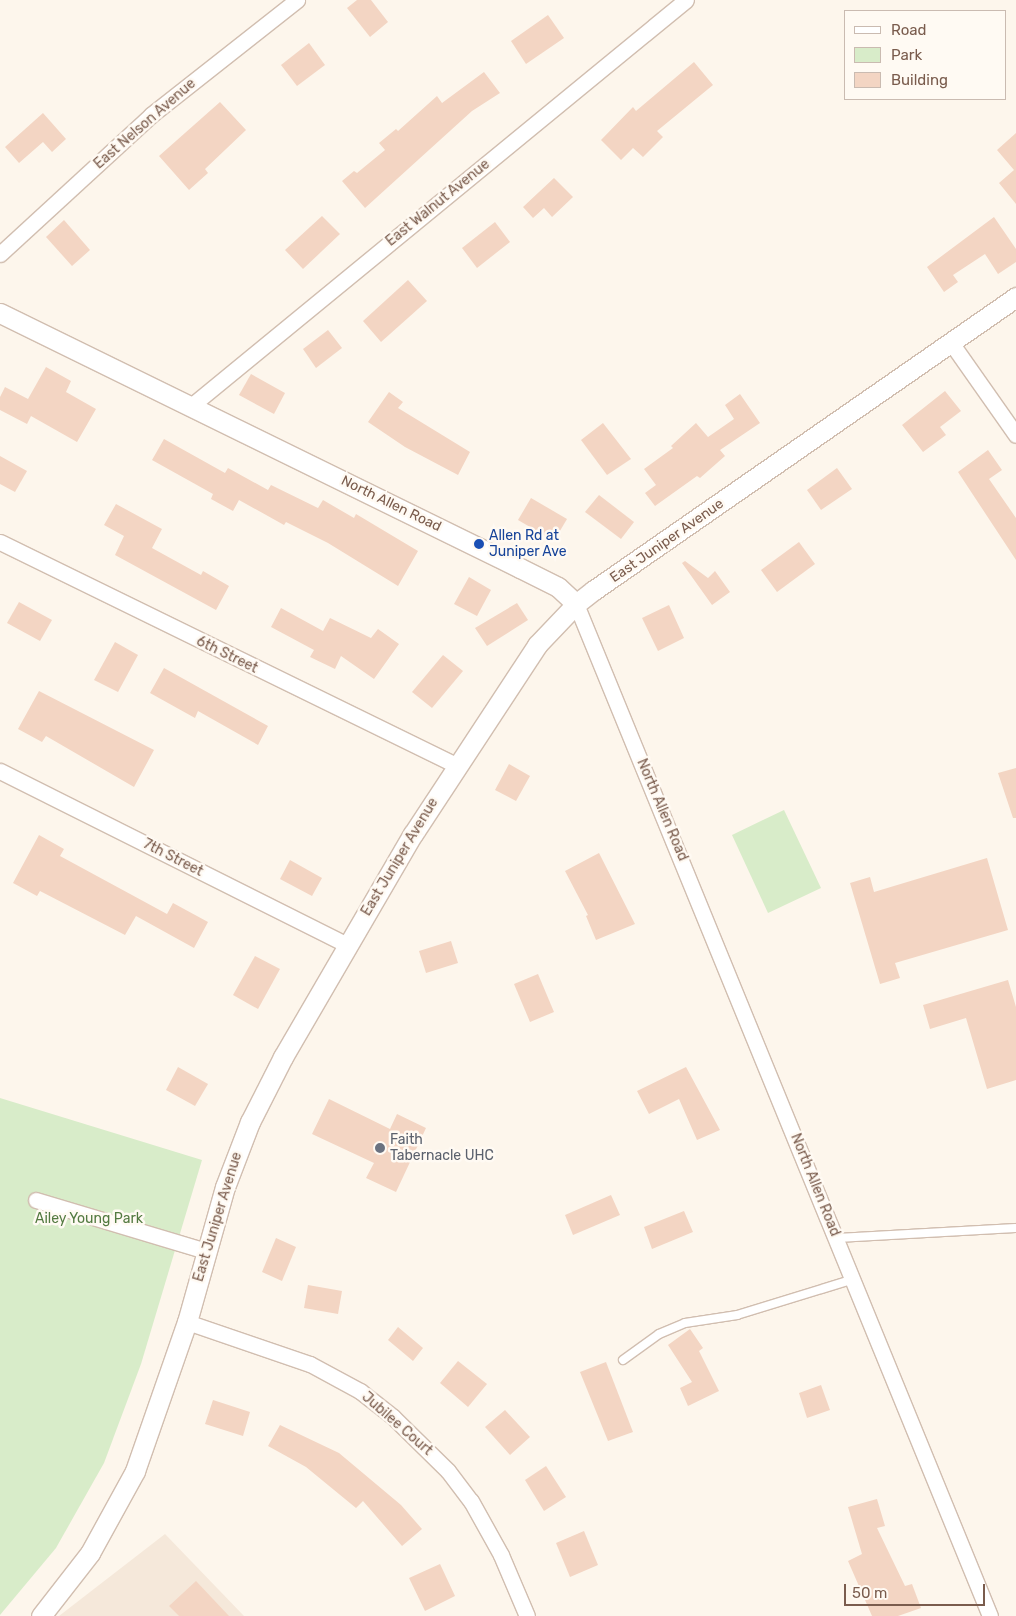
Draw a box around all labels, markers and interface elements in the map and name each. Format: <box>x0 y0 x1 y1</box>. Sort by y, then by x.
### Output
legend <box>844 10 1006 100</box>
text: Road <box>891 21 927 39</box>
text: Park <box>891 46 922 64</box>
text: Building <box>891 71 948 89</box>
street label: East Nelson Avenue <box>91 75 199 173</box>
street label: East Walnut Avenue <box>383 156 493 250</box>
street label: North Allen Road <box>338 472 444 536</box>
street label: East Juniper Avenue <box>607 495 727 587</box>
place label: Allen Rd at Juniper Ave <box>489 528 567 560</box>
marker: Allen Rd at Juniper Ave <box>473 538 485 550</box>
street label: 6th Street <box>194 633 260 677</box>
street label: North Allen Road <box>633 756 691 864</box>
street label: East Juniper Avenue <box>358 795 442 919</box>
street label: 7th Street <box>140 836 206 880</box>
street label: North Allen Road <box>787 1131 843 1239</box>
place label: Faith Tabernacle UHC <box>390 1132 494 1164</box>
marker: Faith Tabernacle UHC <box>374 1142 386 1154</box>
street label: East Juniper Avenue <box>190 1150 246 1284</box>
park label: Ailey Young Park <box>35 1211 143 1227</box>
street label: Jubilee Court <box>358 1389 436 1459</box>
scale bar <box>846 1574 987 1606</box>
text: 50 m <box>852 1584 887 1602</box>

